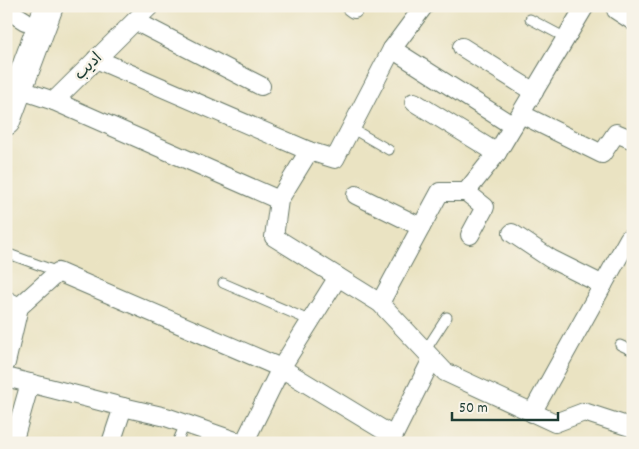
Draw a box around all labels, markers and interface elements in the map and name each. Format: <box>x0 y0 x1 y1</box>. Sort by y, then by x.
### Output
street label: ادیب <box>70 48 108 86</box>
scale bar <box>452 389 558 421</box>
text: 50 m <box>459 398 488 420</box>

